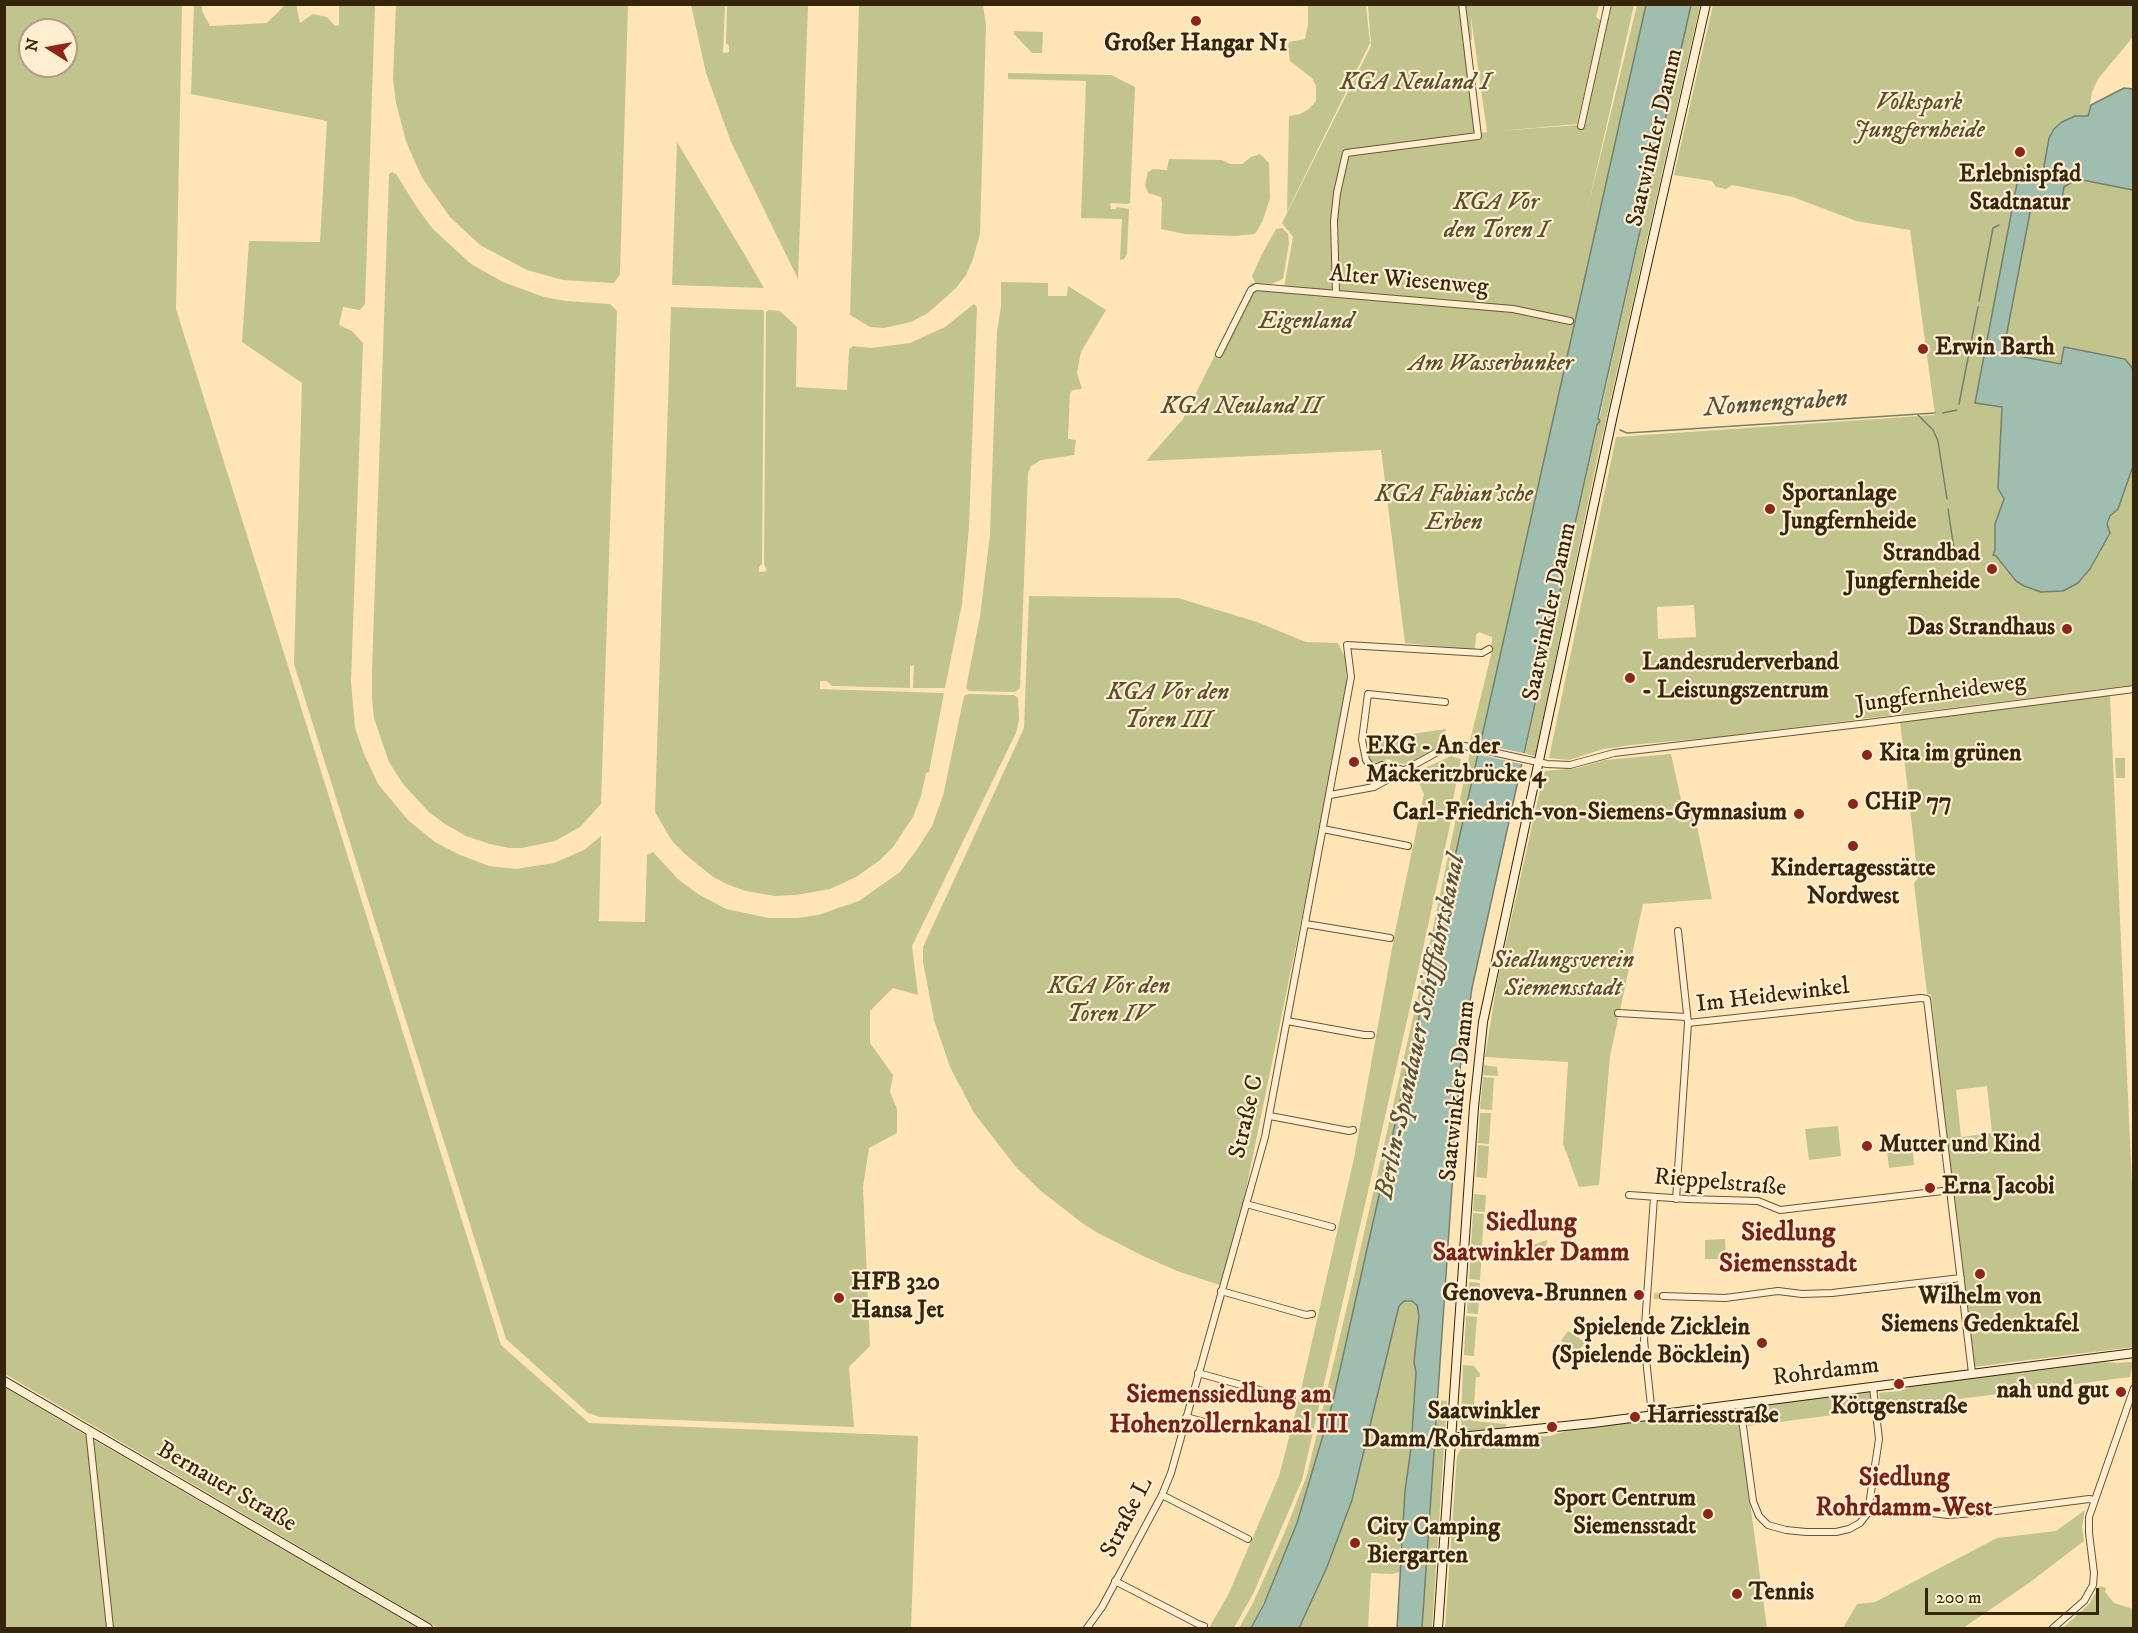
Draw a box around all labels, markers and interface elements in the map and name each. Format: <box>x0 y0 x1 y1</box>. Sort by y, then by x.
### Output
marker: Großer Hangar N1 <box>1189 14 1203 28</box>
north arrow <box>18 18 78 78</box>
place label: Großer Hangar N1 <box>1104 31 1288 59</box>
text: N <box>21 37 43 53</box>
street label: Saatwinkler Damm <box>1622 46 1690 230</box>
park label: KGA Neuland I <box>1340 70 1490 98</box>
park label: Volkspark Jungfernheide <box>1853 90 1985 146</box>
marker: Erlebnispfad Stadtnatur <box>2013 145 2027 159</box>
place label: Erlebnispfad Stadtnatur <box>1959 162 2081 218</box>
park label: KGA Vor den Toren I <box>1444 190 1548 246</box>
street label: Alter Wiesenweg <box>1328 261 1490 303</box>
park label: Eigenland <box>1259 309 1353 337</box>
place label: Erwin Barth <box>1935 335 2055 363</box>
marker: Erwin Barth <box>1916 342 1930 356</box>
park label: Am Wasserbunker <box>1409 351 1573 379</box>
water label: Nonnengraben <box>1703 384 1849 426</box>
park label: KGA Neuland II <box>1161 394 1321 422</box>
place label: Sportanlage Jungfernheide <box>1782 481 1916 537</box>
park label: KGA Fabian'sche Erben <box>1375 482 1533 538</box>
marker: Sportanlage Jungfernheide <box>1763 502 1777 516</box>
street label: Saatwinkler Damm <box>1518 520 1584 704</box>
place label: Strandbad Jungfernheide <box>1846 541 1980 597</box>
marker: Strandbad Jungfernheide <box>1985 562 1999 576</box>
place label: Das Strandhaus <box>1908 615 2055 643</box>
marker: Das Strandhaus <box>2060 622 2074 636</box>
place label: Landesruderverband - Leistungszentrum <box>1642 650 1839 706</box>
street label: Jungfernheideweg <box>1854 669 2028 721</box>
marker: Landesruderverband - Leistungszentrum <box>1623 671 1637 685</box>
park label: KGA Vor den Toren III <box>1107 680 1229 736</box>
place label: EKG - An der Mäckeritzbrücke 4 <box>1366 734 1546 790</box>
place label: Kita im grünen <box>1879 741 2021 769</box>
marker: Kita im grünen <box>1860 748 1874 762</box>
marker: EKG - An der Mäckeritzbrücke 4 <box>1347 755 1361 769</box>
place label: CHiP 77 <box>1865 790 1952 818</box>
marker: CHiP 77 <box>1846 797 1860 811</box>
place label: Carl-Friedrich-von-Siemens-Gymnasium <box>1393 800 1787 828</box>
marker: Carl-Friedrich-von-Siemens-Gymnasium <box>1792 807 1806 821</box>
marker: Kindertagesstätte Nordwest <box>1846 839 1860 853</box>
water label: Berlin-Spandauer Schifffahrtskanal <box>1370 852 1474 1202</box>
place label: Kindertagesstätte Nordwest <box>1770 856 1936 912</box>
park label: Siedlungsverein Siemensstadt <box>1492 948 1634 1004</box>
street label: Im Heidewinkel <box>1695 973 1851 1021</box>
park label: KGA Vor den Toren IV <box>1048 974 1170 1030</box>
street label: Saatwinkler Damm <box>1435 999 1483 1183</box>
street label: Straße C <box>1224 1072 1272 1162</box>
place label: Mutter und Kind <box>1879 1132 2040 1160</box>
marker: Mutter und Kind <box>1860 1139 1874 1153</box>
street label: Rieppelstraße <box>1653 1164 1787 1204</box>
place label: Erna Jacobi <box>1942 1174 2055 1202</box>
marker: Erna Jacobi <box>1923 1181 1937 1195</box>
district label: Siedlung Saatwinkler Damm <box>1432 1209 1630 1270</box>
district label: Siedlung Siemensstadt <box>1719 1218 1857 1281</box>
marker: Wilhelm von Siemens Gedenktafel <box>1973 1267 1987 1281</box>
place label: HFB 320 Hansa Jet <box>851 1270 944 1326</box>
place label: Genoveva-Brunnen <box>1442 1281 1627 1309</box>
place label: Wilhelm von Siemens Gedenktafel <box>1881 1284 2079 1340</box>
marker: Genoveva-Brunnen <box>1632 1288 1646 1302</box>
marker: HFB 320 Hansa Jet <box>832 1291 846 1305</box>
place label: Spielende Zicklein (Spielende Böcklein) <box>1552 1315 1750 1371</box>
marker: Spielende Zicklein (Spielende Böcklein) <box>1755 1336 1769 1350</box>
street label: Rohrdamm <box>1771 1352 1881 1394</box>
marker: Köttgenstraße <box>1892 1377 1906 1391</box>
place label: nah und gut <box>1996 1378 2109 1406</box>
district label: Siemenssiedlung am Hohenzollernkanal III <box>1109 1381 1349 1442</box>
marker: nah und gut <box>2114 1385 2128 1399</box>
place label: Köttgenstraße <box>1830 1394 1968 1422</box>
place label: Saatwinkler Damm/Rohrdamm <box>1362 1399 1540 1455</box>
place label: Harriesstraße <box>1647 1403 1779 1431</box>
marker: Harriesstraße <box>1628 1410 1642 1424</box>
marker: Saatwinkler Damm/Rohrdamm <box>1545 1420 1559 1434</box>
street label: Bernauer Straße <box>151 1436 301 1540</box>
district label: Siedlung Rohrdamm-West <box>1816 1464 1992 1526</box>
street label: Straße L <box>1096 1473 1160 1563</box>
place label: Sport Centrum Siemensstadt <box>1553 1486 1696 1542</box>
marker: Sport Centrum Siemensstadt <box>1701 1507 1715 1521</box>
place label: City Camping Biergarten <box>1367 1515 1500 1571</box>
marker: City Camping Biergarten <box>1348 1536 1362 1550</box>
scale bar <box>1928 1576 2102 1614</box>
place label: Tennis <box>1749 1580 1814 1608</box>
marker: Tennis <box>1730 1587 1744 1601</box>
text: 200 m <box>1936 1587 1982 1609</box>

